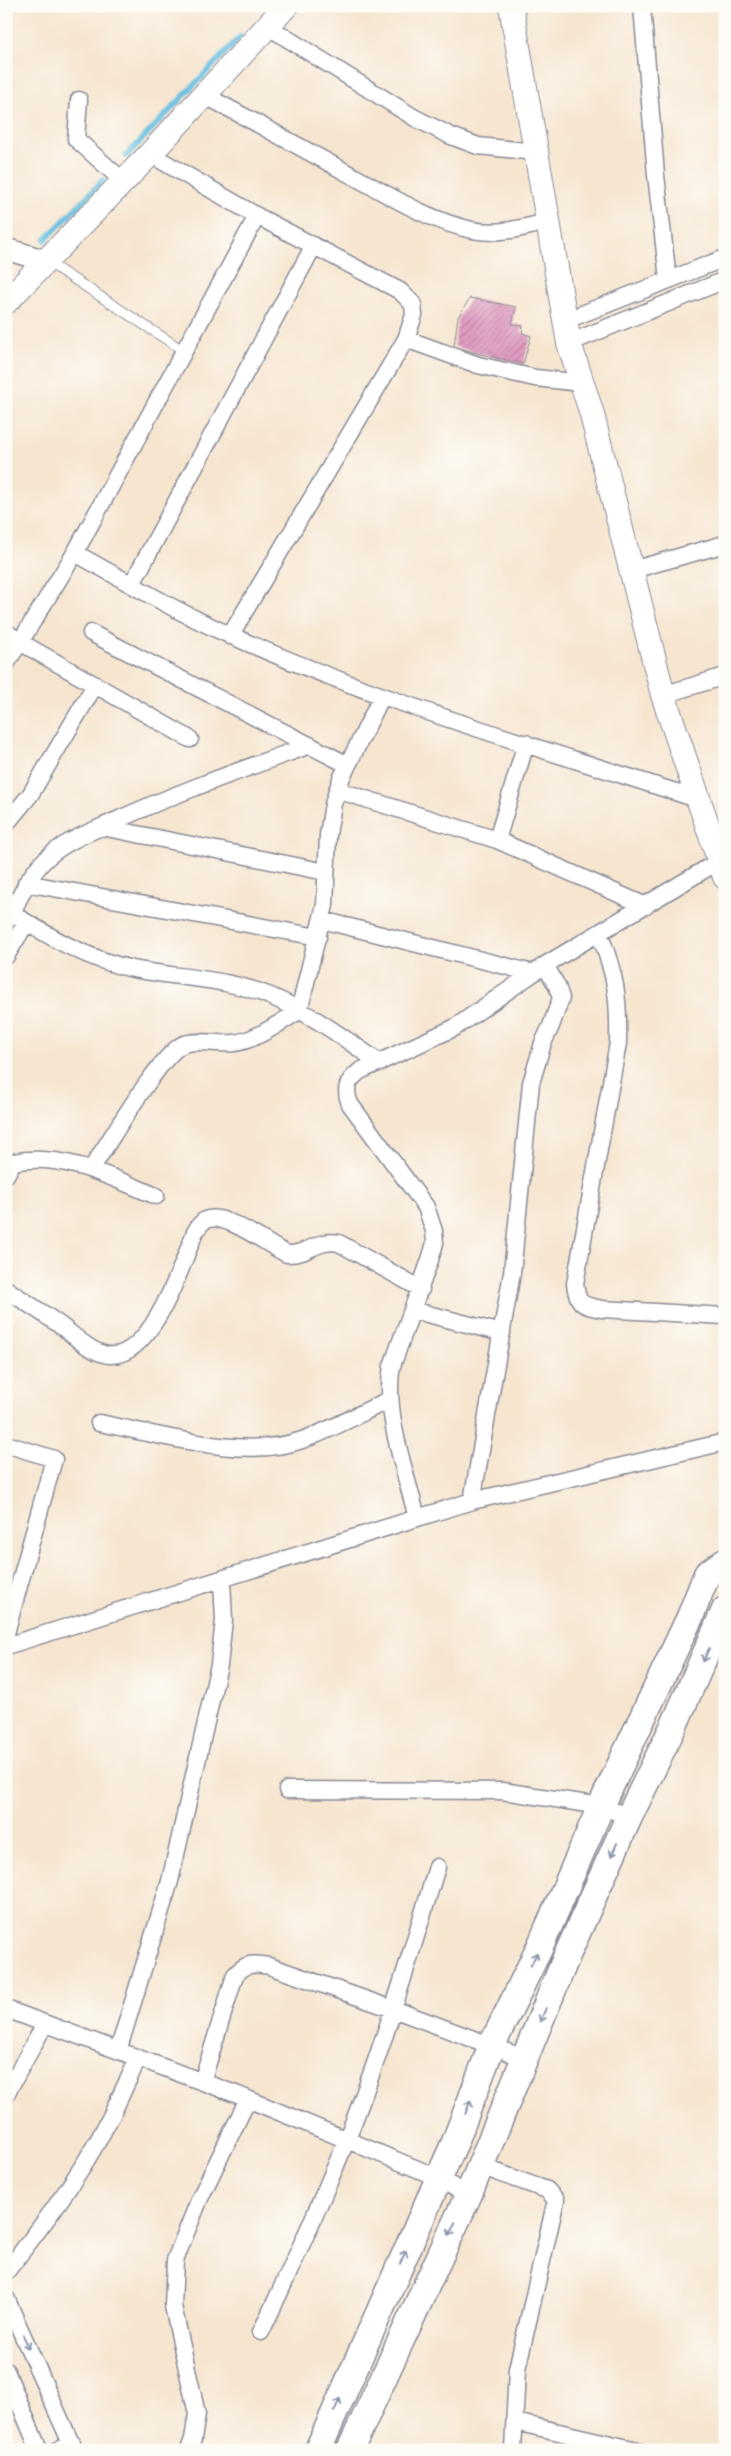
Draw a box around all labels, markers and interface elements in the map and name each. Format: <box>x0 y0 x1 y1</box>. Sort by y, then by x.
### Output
one-way arrow <box>701 1647 710 1662</box>
one-way arrow <box>609 1842 619 1857</box>
one-way arrow <box>529 1952 539 1967</box>
one-way arrow <box>537 2007 547 2022</box>
one-way arrow <box>464 2100 473 2116</box>
one-way arrow <box>447 2221 457 2236</box>
one-way arrow <box>399 2250 409 2265</box>
one-way arrow <box>22 2334 32 2349</box>
one-way arrow <box>332 2398 342 2413</box>

